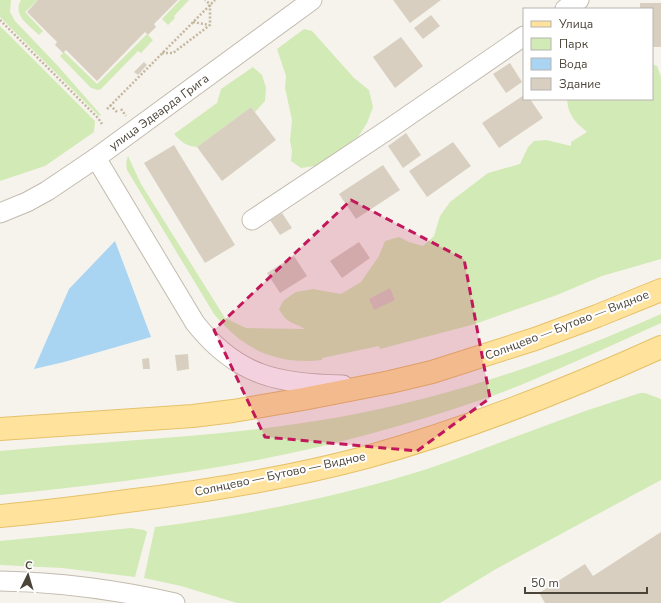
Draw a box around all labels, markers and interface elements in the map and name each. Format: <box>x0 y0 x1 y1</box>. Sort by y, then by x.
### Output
legend <box>523 8 653 100</box>
text: Улица <box>558 16 593 32</box>
text: Парк <box>559 36 589 52</box>
text: Вода <box>559 56 587 72</box>
street label: улица Эдварда Грига <box>106 70 212 154</box>
text: Здание <box>559 76 601 92</box>
street label: Солнцево — Бутово — Видное <box>483 286 651 364</box>
street label: Солнцево — Бутово — Видное <box>193 448 367 500</box>
north arrow <box>8 555 48 595</box>
text: С <box>24 558 34 573</box>
scale bar <box>525 569 647 595</box>
text: 50 m <box>531 575 559 591</box>

